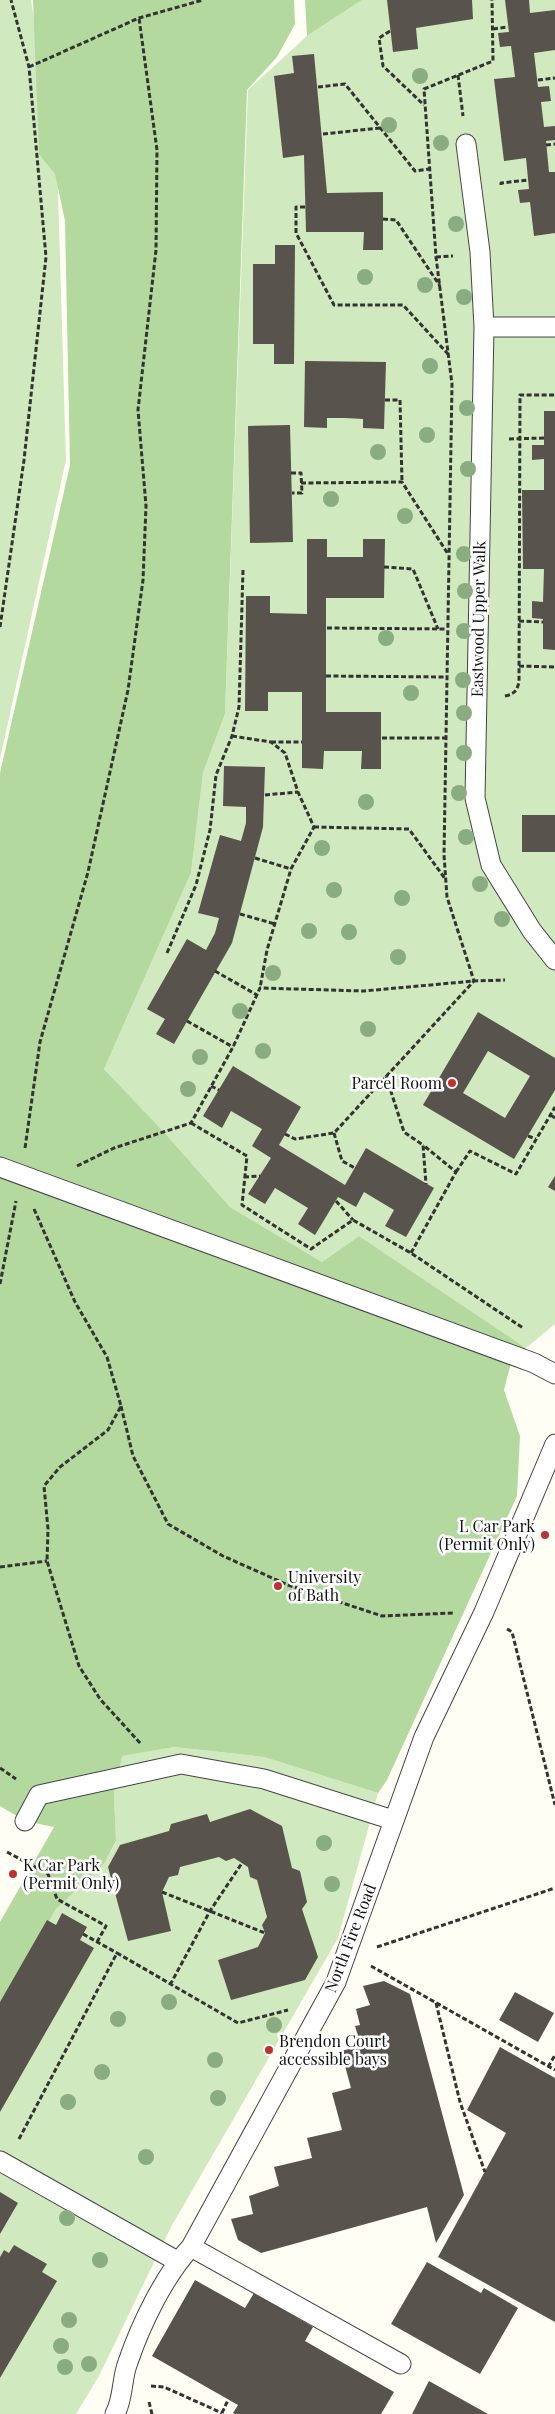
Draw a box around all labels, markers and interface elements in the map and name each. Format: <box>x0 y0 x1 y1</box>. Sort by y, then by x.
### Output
street label: Eastwood Upper Walk <box>466 541 489 697</box>
place label: Parcel Room <box>351 1072 442 1093</box>
marker: Parcel Room <box>446 1077 458 1089</box>
place label: L Car Park (Permit Only) <box>439 1515 535 1554</box>
marker: L Car Park (Permit Only) <box>539 1529 551 1541</box>
place label: University of Bath <box>288 1566 361 1605</box>
marker: University of Bath <box>272 1580 284 1592</box>
place label: K Car Park (Permit Only) <box>23 1854 119 1893</box>
marker: K Car Park (Permit Only) <box>7 1868 19 1880</box>
street label: North Fire Road <box>319 1880 380 1995</box>
place label: Brendon Court accessible bays <box>279 2030 387 2069</box>
marker: Brendon Court accessible bays <box>263 2044 275 2056</box>

